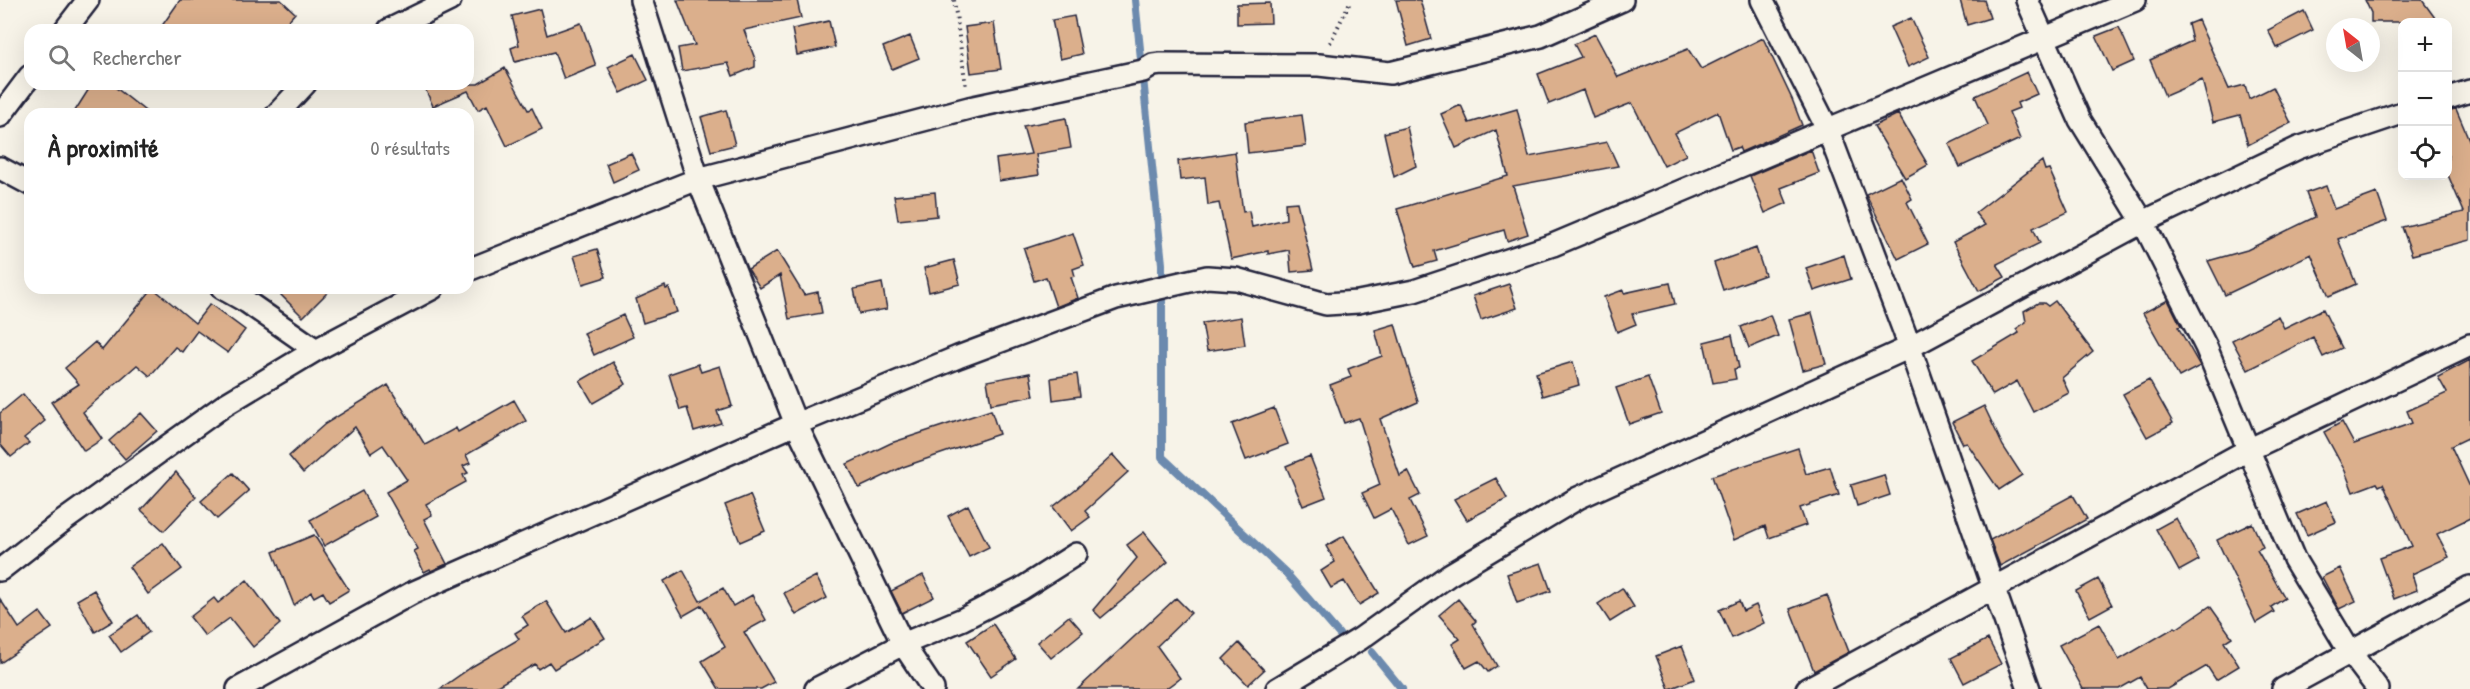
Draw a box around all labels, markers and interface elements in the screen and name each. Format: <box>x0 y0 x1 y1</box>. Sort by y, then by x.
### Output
north arrow <box>2326 18 2380 72</box>
map controls <box>2398 18 2452 180</box>
button: + <box>2398 18 2452 72</box>
search box <box>24 24 474 90</box>
icon: search <box>45 41 78 74</box>
text: Rechercher <box>93 42 182 72</box>
button: − <box>2398 72 2452 126</box>
button: locate <box>2398 126 2452 180</box>
text: À proximité <box>48 130 159 165</box>
text: 0 résultats <box>370 134 450 161</box>

